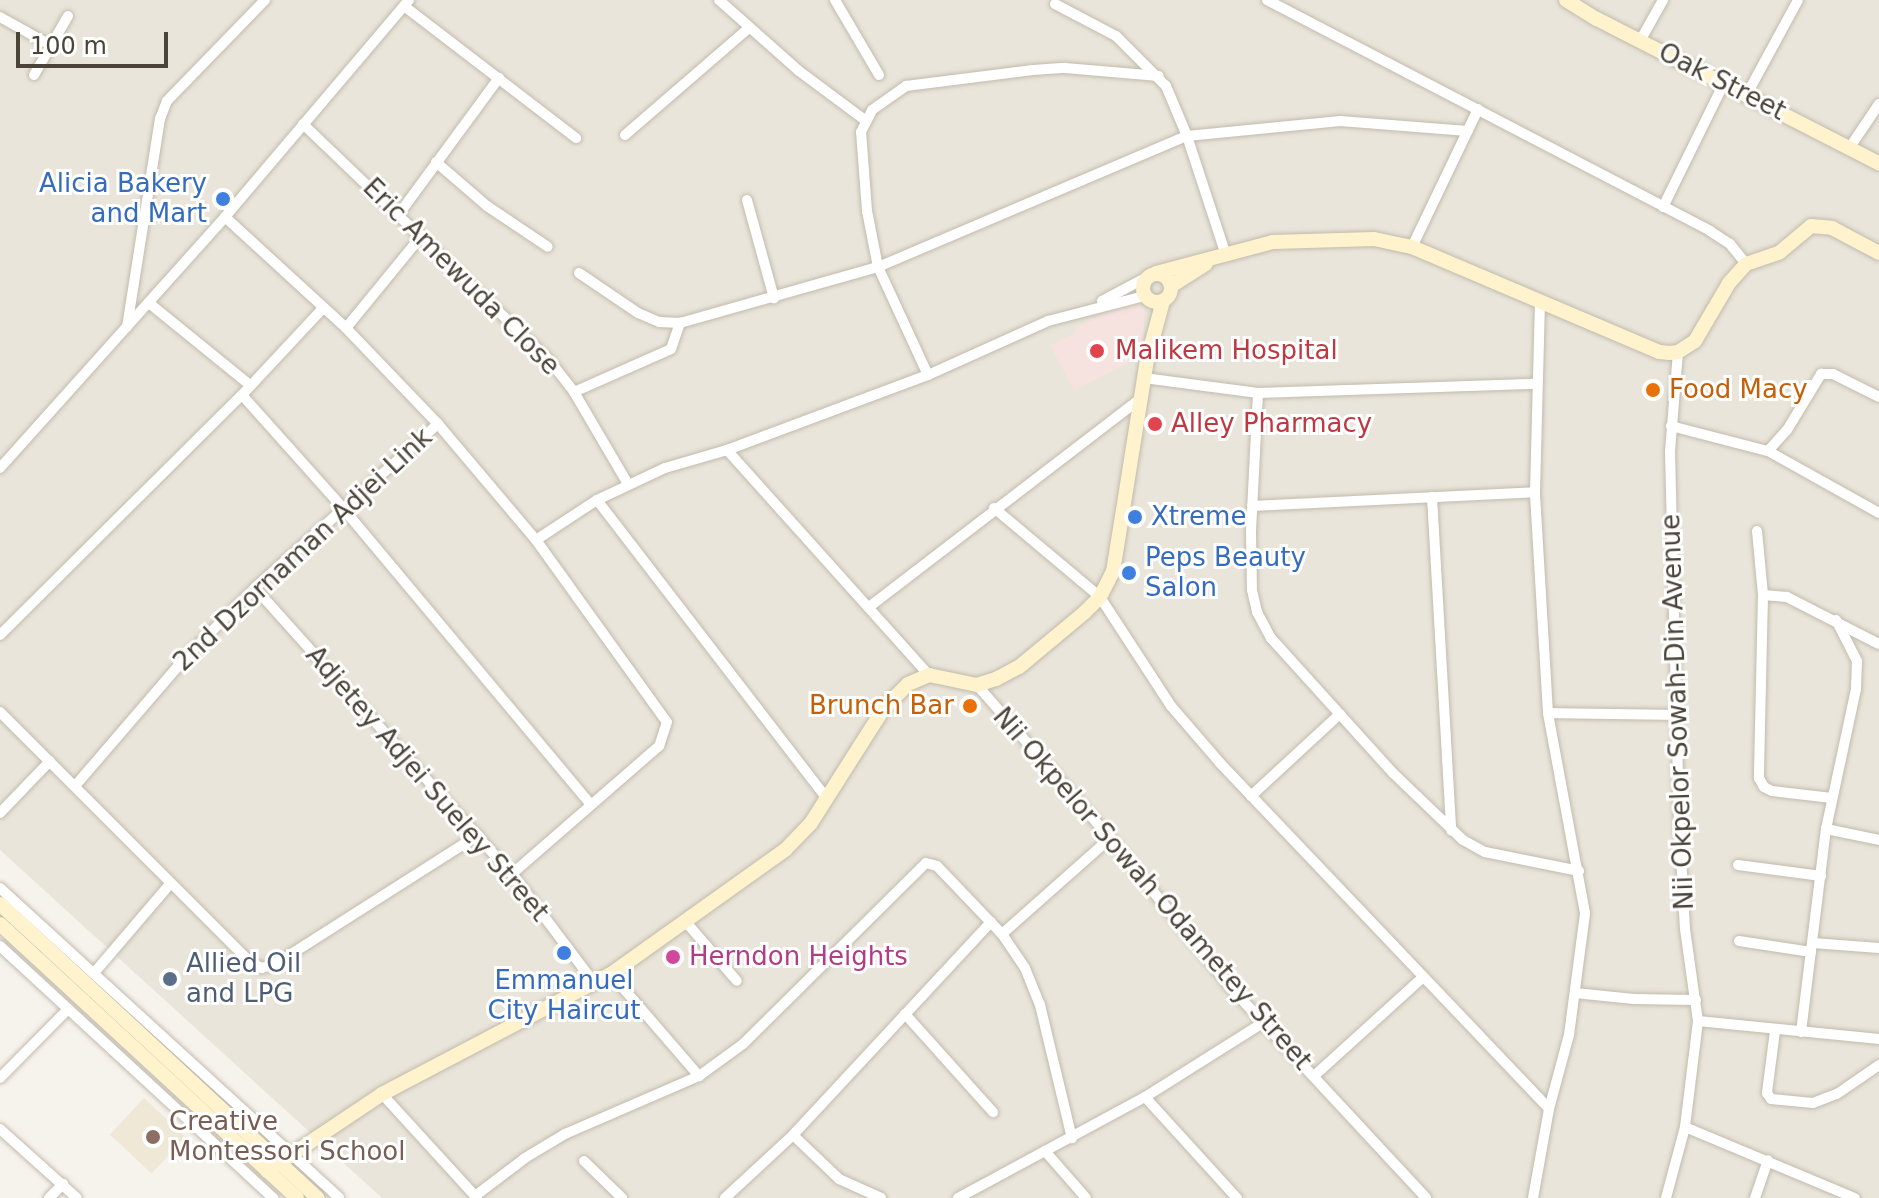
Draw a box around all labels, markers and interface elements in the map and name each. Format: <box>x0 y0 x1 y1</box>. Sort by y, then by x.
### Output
scale bar <box>20 16 172 66</box>
text: 100 m <box>30 32 107 60</box>
street label: Oak Street <box>1653 37 1791 127</box>
place label: Alicia Bakery and Mart <box>39 168 207 230</box>
street label: Eric Amewuda Close <box>356 172 566 382</box>
marker: Alicia Bakery and Mart <box>214 190 232 208</box>
place label: Malikem Hospital <box>1115 335 1338 367</box>
marker: Malikem Hospital <box>1086 340 1108 362</box>
place label: Food Macy <box>1669 374 1808 406</box>
marker: Food Macy <box>1644 381 1662 399</box>
place label: Alley Pharmacy <box>1171 408 1372 440</box>
marker: Alley Pharmacy <box>1146 415 1164 433</box>
street label: 2nd Dzornaman Adjei Link <box>167 422 439 678</box>
place label: Xtreme <box>1151 501 1246 533</box>
marker: Xtreme <box>1126 508 1144 526</box>
street label: Nii Okpelor Sowah-Din Avenue <box>1655 513 1701 911</box>
place label: Peps Beauty Salon <box>1145 542 1306 604</box>
marker: Peps Beauty Salon <box>1120 564 1138 582</box>
street label: Adjetey Adjei Sueley Street <box>299 640 555 928</box>
place label: Brunch Bar <box>809 690 954 722</box>
marker: Brunch Bar <box>961 697 979 715</box>
street label: Nii Okpelor Sowah Odametey Street <box>986 702 1318 1076</box>
place label: Herndon Heights <box>689 941 908 973</box>
marker: Emmanuel City Haircut <box>555 944 573 962</box>
place label: Allied Oil and LPG <box>186 948 301 1010</box>
marker: Herndon Heights <box>664 948 682 966</box>
place label: Emmanuel City Haircut <box>487 965 641 1026</box>
marker: Allied Oil and LPG <box>161 970 179 988</box>
place label: Creative Montessori School <box>169 1106 406 1168</box>
marker: Creative Montessori School <box>144 1128 162 1146</box>

